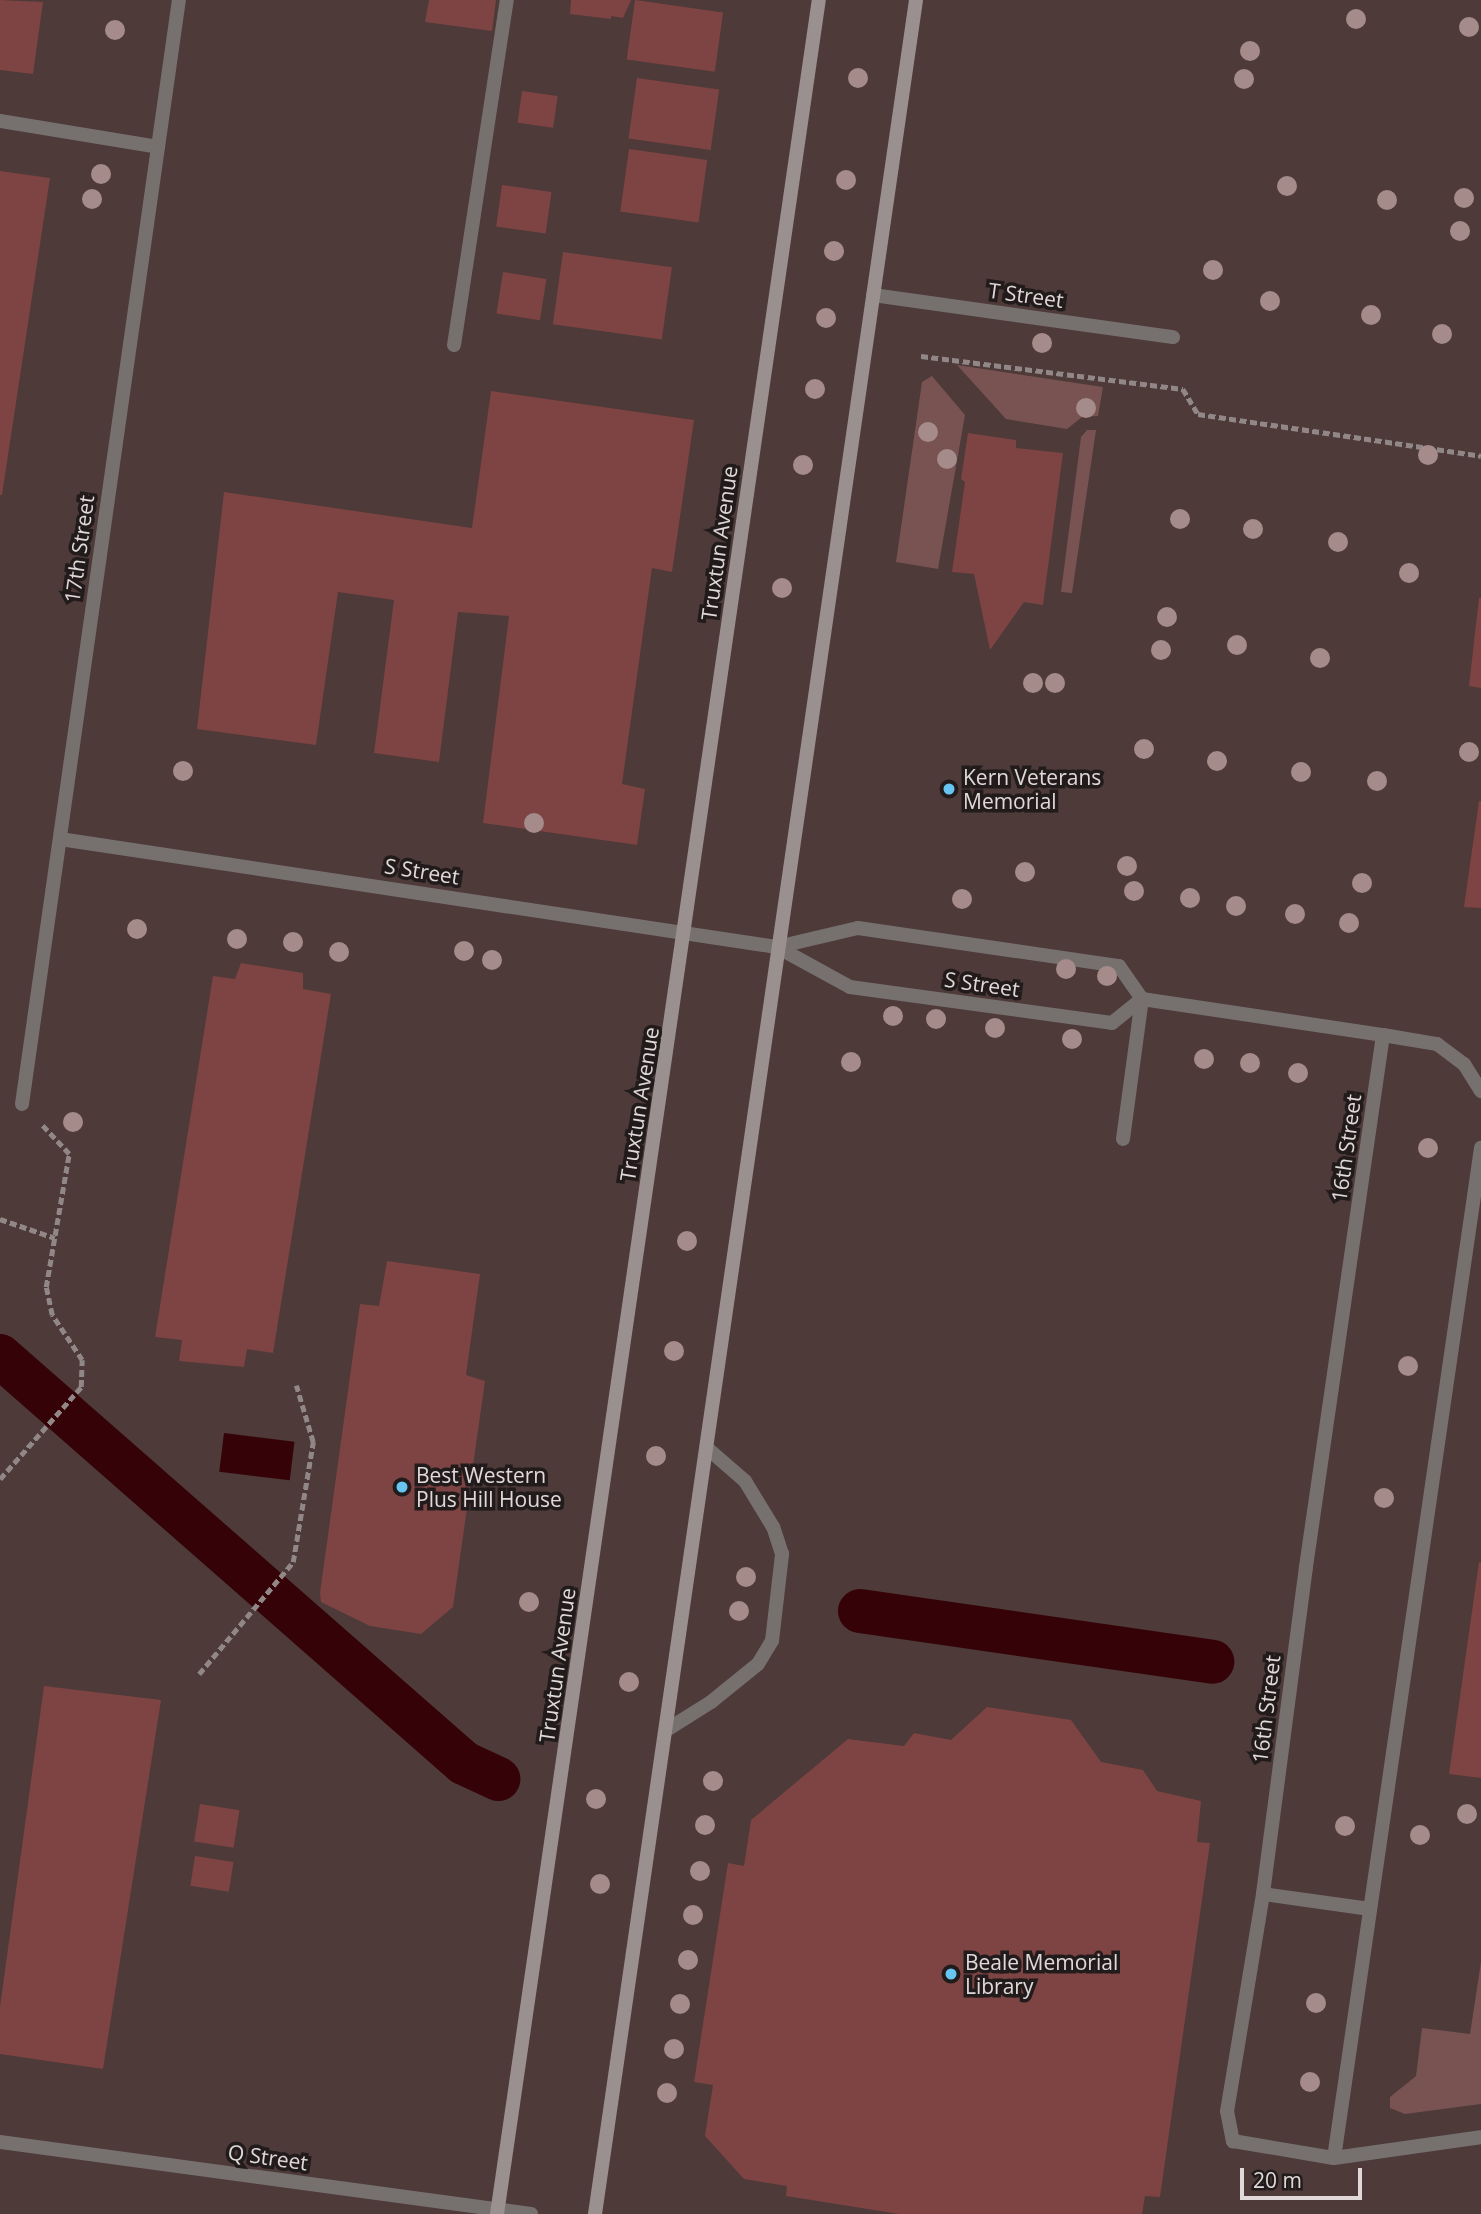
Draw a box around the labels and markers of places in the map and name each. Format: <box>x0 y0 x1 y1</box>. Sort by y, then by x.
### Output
place label: Kern Veterans Memorial <box>963 764 1101 814</box>
marker: Kern Veterans Memorial <box>941 781 957 797</box>
place label: Best Western Plus Hill House <box>416 1462 562 1512</box>
marker: Best Western Plus Hill House <box>394 1479 410 1495</box>
place label: Beale Memorial Library <box>965 1949 1118 1999</box>
marker: Beale Memorial Library <box>943 1966 959 1982</box>

